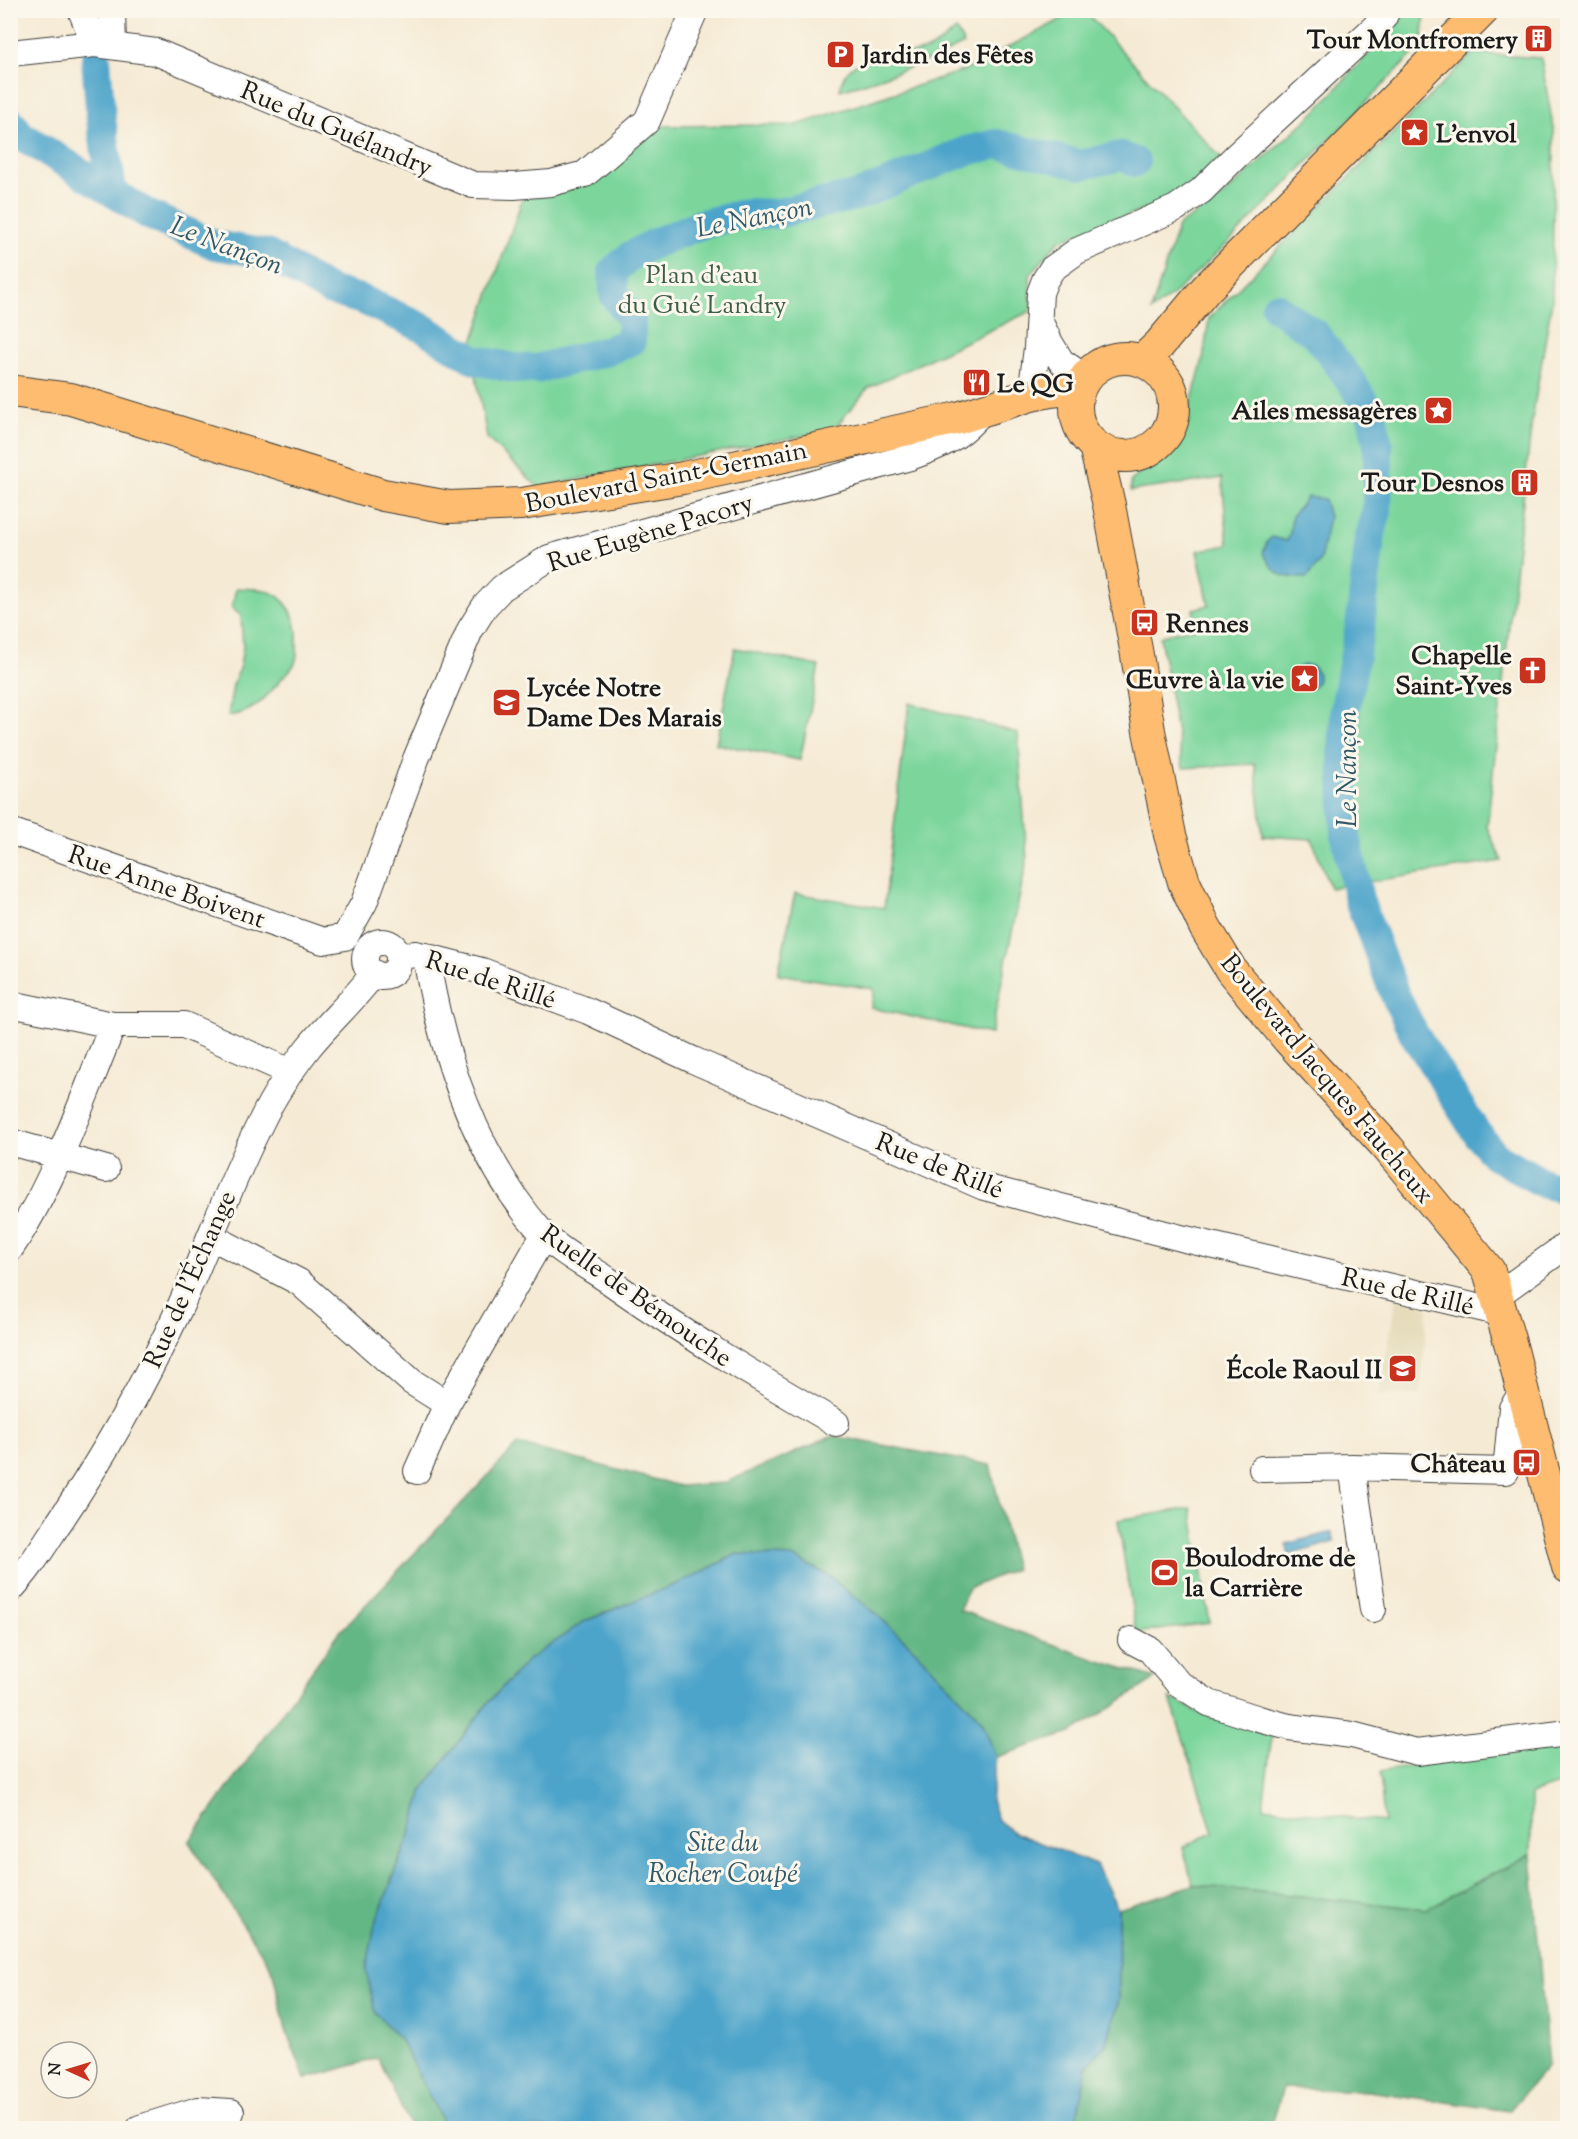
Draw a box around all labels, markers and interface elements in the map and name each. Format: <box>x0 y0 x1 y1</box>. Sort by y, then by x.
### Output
place label: Tour Montfromery <box>1307 23 1518 60</box>
building icon: Tour Montfromery <box>1523 23 1555 55</box>
parking icon: Jardin des Fêtes <box>825 38 857 70</box>
place label: Jardin des Fêtes <box>860 38 1033 75</box>
street label: Rue du Guélandry <box>234 73 438 187</box>
place icon: L'envol <box>1399 117 1431 149</box>
place label: L'envol <box>1436 117 1517 154</box>
water label: Le Nançon <box>693 189 816 250</box>
water label: Le Nançon <box>164 208 288 287</box>
park label: Plan d'eau du Gué Landry <box>618 258 786 325</box>
restaurant icon: Le QG <box>960 367 992 399</box>
place label: Le QG <box>997 367 1073 404</box>
place label: Ailes messagères <box>1231 394 1417 431</box>
place icon: Ailes messagères <box>1422 394 1454 426</box>
street label: Boulevard Saint-Germain <box>522 433 811 524</box>
place label: Tour Desnos <box>1361 466 1504 503</box>
building icon: Tour Desnos <box>1509 466 1541 498</box>
street label: Rue Eugène Pacory <box>543 486 758 583</box>
bus stop icon: Rennes <box>1129 607 1161 639</box>
place label: Rennes <box>1166 607 1249 644</box>
place label: Chapelle Saint-Yves <box>1395 639 1512 706</box>
church icon: Chapelle Saint-Yves <box>1517 654 1549 686</box>
place label: Œuvre à la vie <box>1126 663 1284 700</box>
place icon: Œuvre à la vie <box>1289 663 1321 695</box>
place label: Lycée Notre Dame Des Marais <box>527 671 722 738</box>
school or university icon: Lycée Notre Dame Des Marais <box>490 686 522 718</box>
water label: Le Nançon <box>1330 710 1369 828</box>
street label: Rue Anne Boivent <box>62 837 270 940</box>
street label: Rue de Rillé <box>420 943 560 1020</box>
street label: Boulevard Jacques Faucheux <box>1210 947 1442 1213</box>
street label: Rue de Rillé <box>870 1125 1009 1210</box>
street label: Rue de l'Échange <box>136 1185 247 1375</box>
street label: Ruelle de Bémouche <box>532 1217 739 1377</box>
street label: Rue de Rillé <box>1337 1260 1477 1327</box>
place label: École Raoul II <box>1226 1353 1382 1390</box>
school or university icon: École Raoul II <box>1387 1353 1419 1385</box>
place label: Château <box>1410 1447 1506 1484</box>
bus stop icon: Château <box>1511 1447 1543 1479</box>
place label: Boulodrome de la Carrière <box>1185 1541 1356 1608</box>
sports icon: Boulodrome de la Carrière <box>1148 1556 1180 1588</box>
water label: Site du Rocher Coupé <box>648 1825 798 1895</box>
north arrow <box>39 2040 99 2100</box>
text: N <box>45 2062 68 2076</box>

